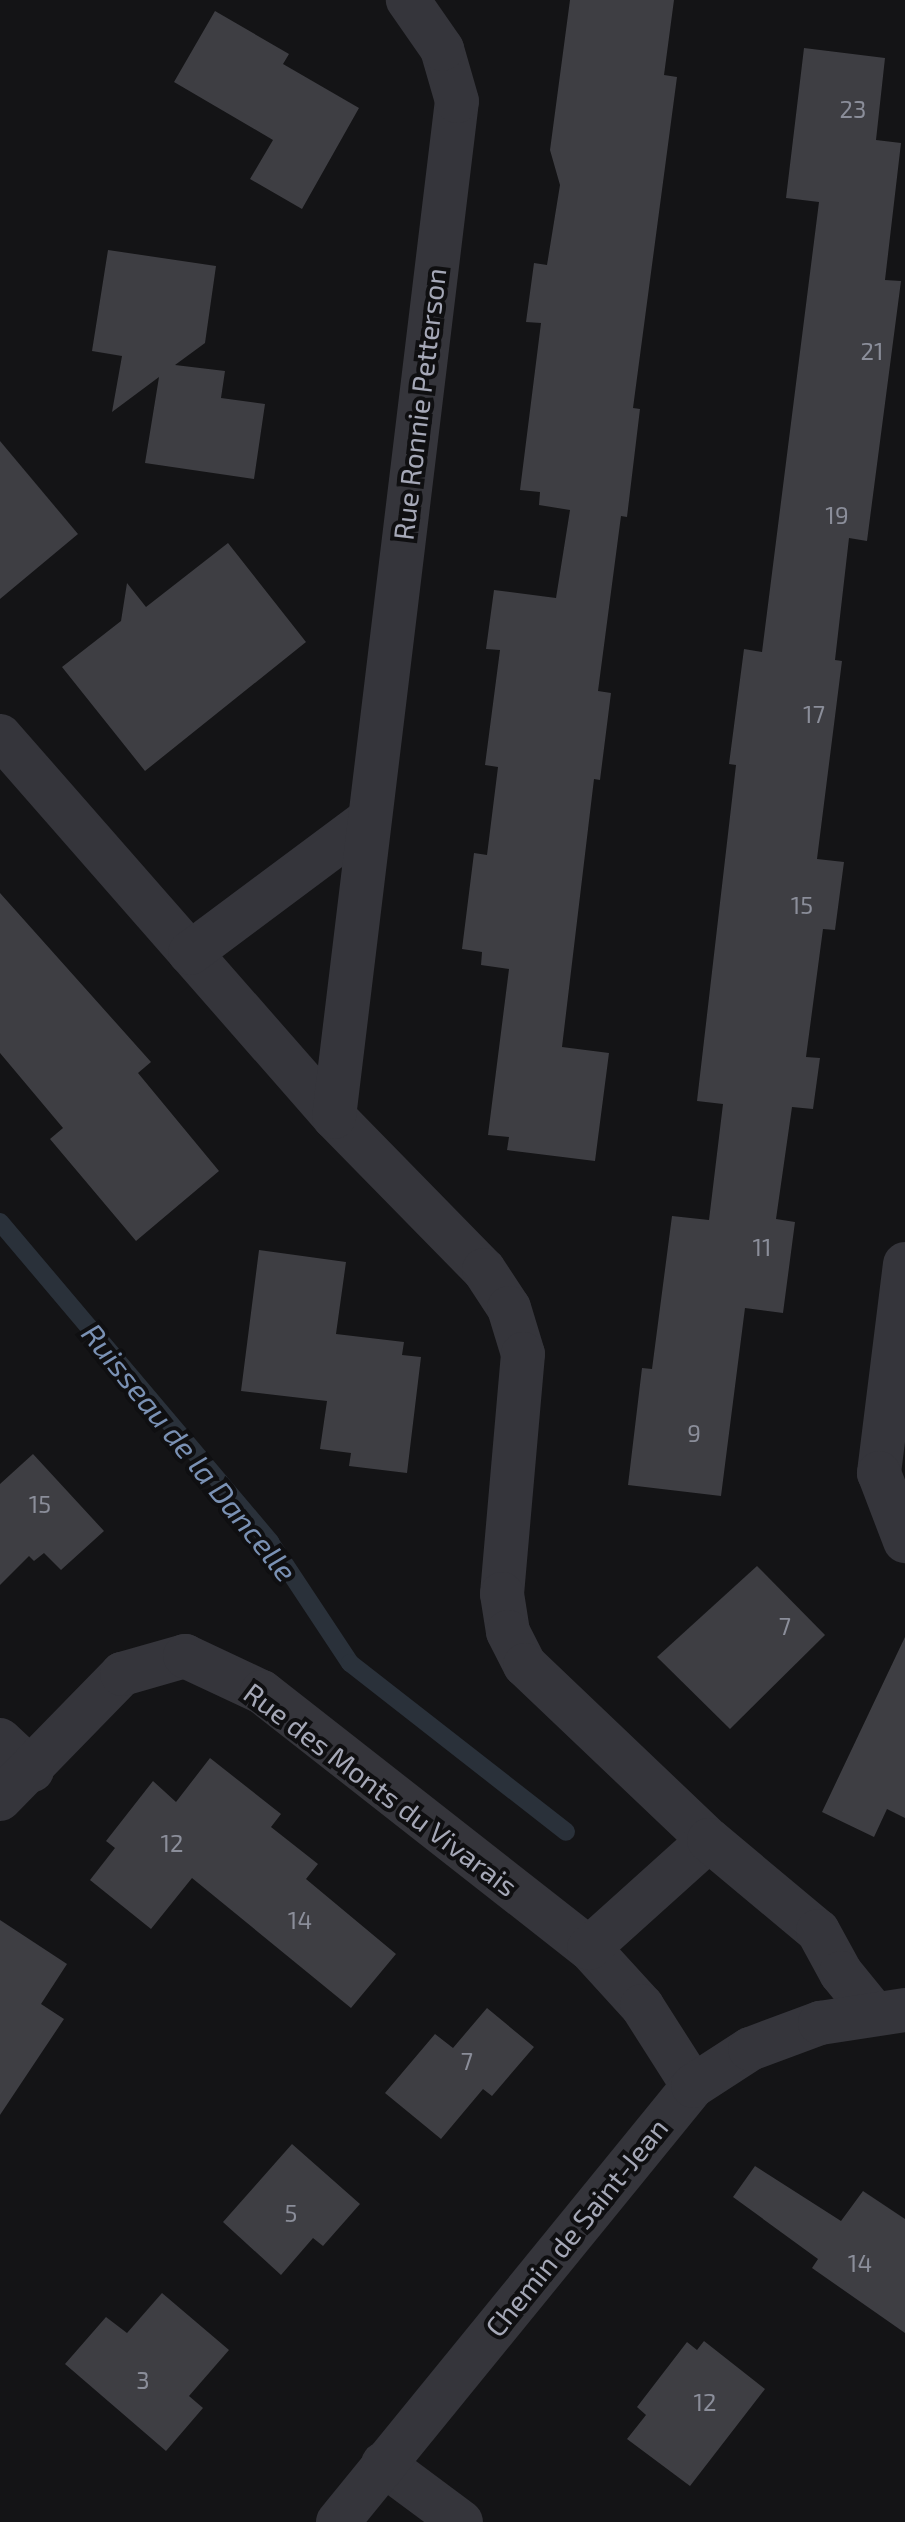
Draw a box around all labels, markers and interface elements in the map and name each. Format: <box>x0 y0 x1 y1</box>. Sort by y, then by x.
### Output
house number: 23 <box>840 95 866 123</box>
street label: Rue Ronnie Petterson <box>386 266 452 542</box>
house number: 21 <box>860 337 884 365</box>
house number: 19 <box>825 501 849 529</box>
house number: 17 <box>803 700 825 728</box>
house number: 15 <box>791 891 813 919</box>
house number: 11 <box>752 1233 772 1261</box>
water label: Ruisseau de la Dancelle <box>75 1316 305 1588</box>
house number: 9 <box>687 1419 701 1447</box>
house number: 15 <box>29 1490 51 1518</box>
house number: 7 <box>779 1612 791 1640</box>
street label: Rue des Monts du Vivarais <box>238 1675 524 1903</box>
house number: 12 <box>160 1829 184 1857</box>
house number: 14 <box>288 1906 312 1934</box>
house number: 7 <box>461 2047 473 2075</box>
street label: Chemin de Saint-Jean <box>478 2111 674 2343</box>
house number: 5 <box>285 2199 297 2227</box>
house number: 14 <box>848 2249 872 2277</box>
house number: 3 <box>136 2366 150 2394</box>
house number: 12 <box>693 2388 717 2416</box>

